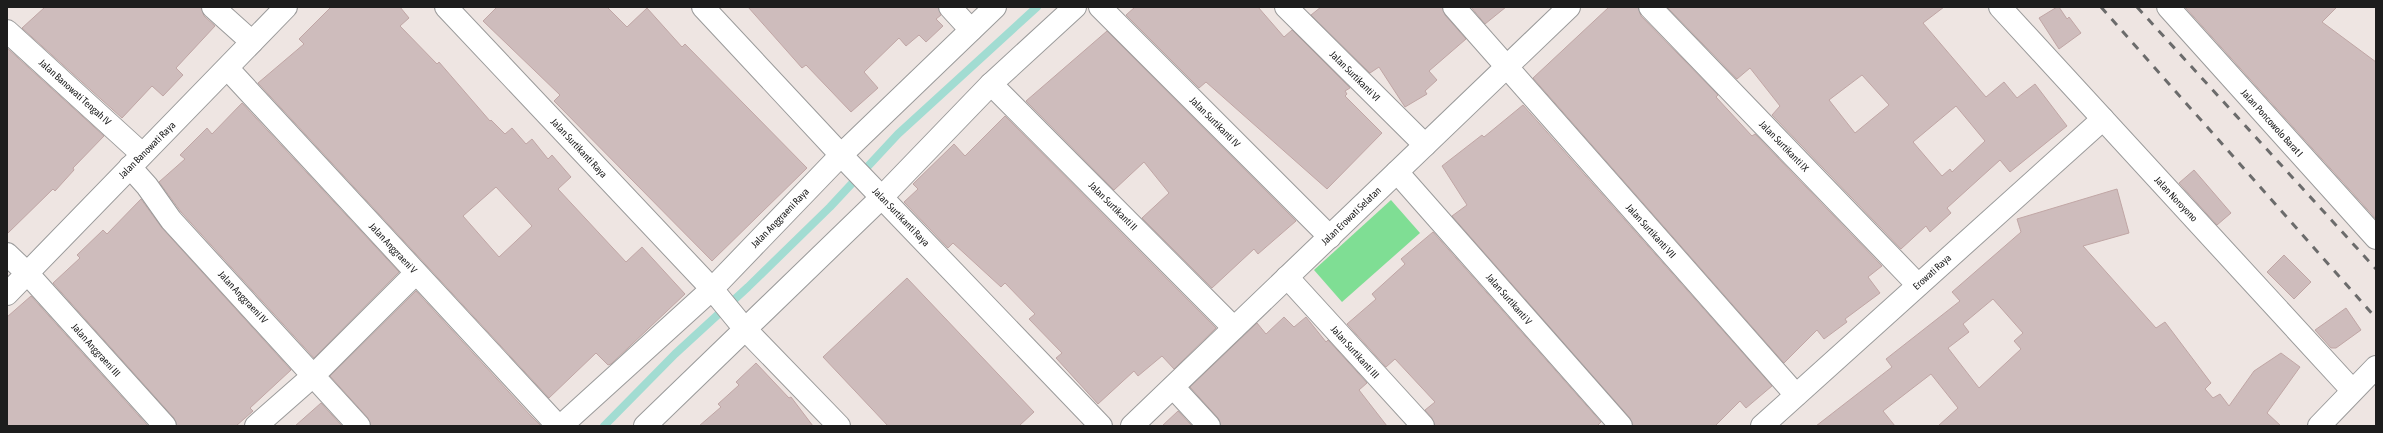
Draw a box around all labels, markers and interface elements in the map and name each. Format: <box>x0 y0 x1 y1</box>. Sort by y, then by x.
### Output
street label: Jalan Surtikanti VI <box>1328 49 1382 103</box>
street label: Jalan Banowati Tengah IV <box>37 57 113 127</box>
street label: Jalan Poncowolo Barat I <box>2239 87 2305 159</box>
street label: Jalan Surtikanti IV <box>1188 95 1242 149</box>
street label: Jalan Surtikanti Raya <box>549 116 610 180</box>
street label: Jalan Surtikanti IX <box>1757 118 1811 174</box>
street label: Jalan Banowati Raya <box>116 119 178 181</box>
street label: Jalan Noroyono <box>2152 174 2200 224</box>
street label: Jalan Surtikanti II <box>1086 179 1140 233</box>
street label: Jalan Surtikanti Raya <box>870 185 932 249</box>
street label: Jalan Erowati Selatan <box>1319 185 1383 247</box>
street label: Jalan Anggraeni Raya <box>749 186 811 250</box>
street label: Jalan Surtikanti VII <box>1624 202 1678 260</box>
street label: Jalan Anggraeni V <box>367 221 419 276</box>
street label: Erowati Raya <box>1911 252 1953 292</box>
street label: Jalan Anggraeni IV <box>216 269 270 325</box>
street label: Jalan Surtikanti V <box>1484 271 1534 327</box>
street label: Jalan Anggraeni III <box>69 321 123 379</box>
street label: Jalan Surtikanti III <box>1329 324 1381 380</box>

